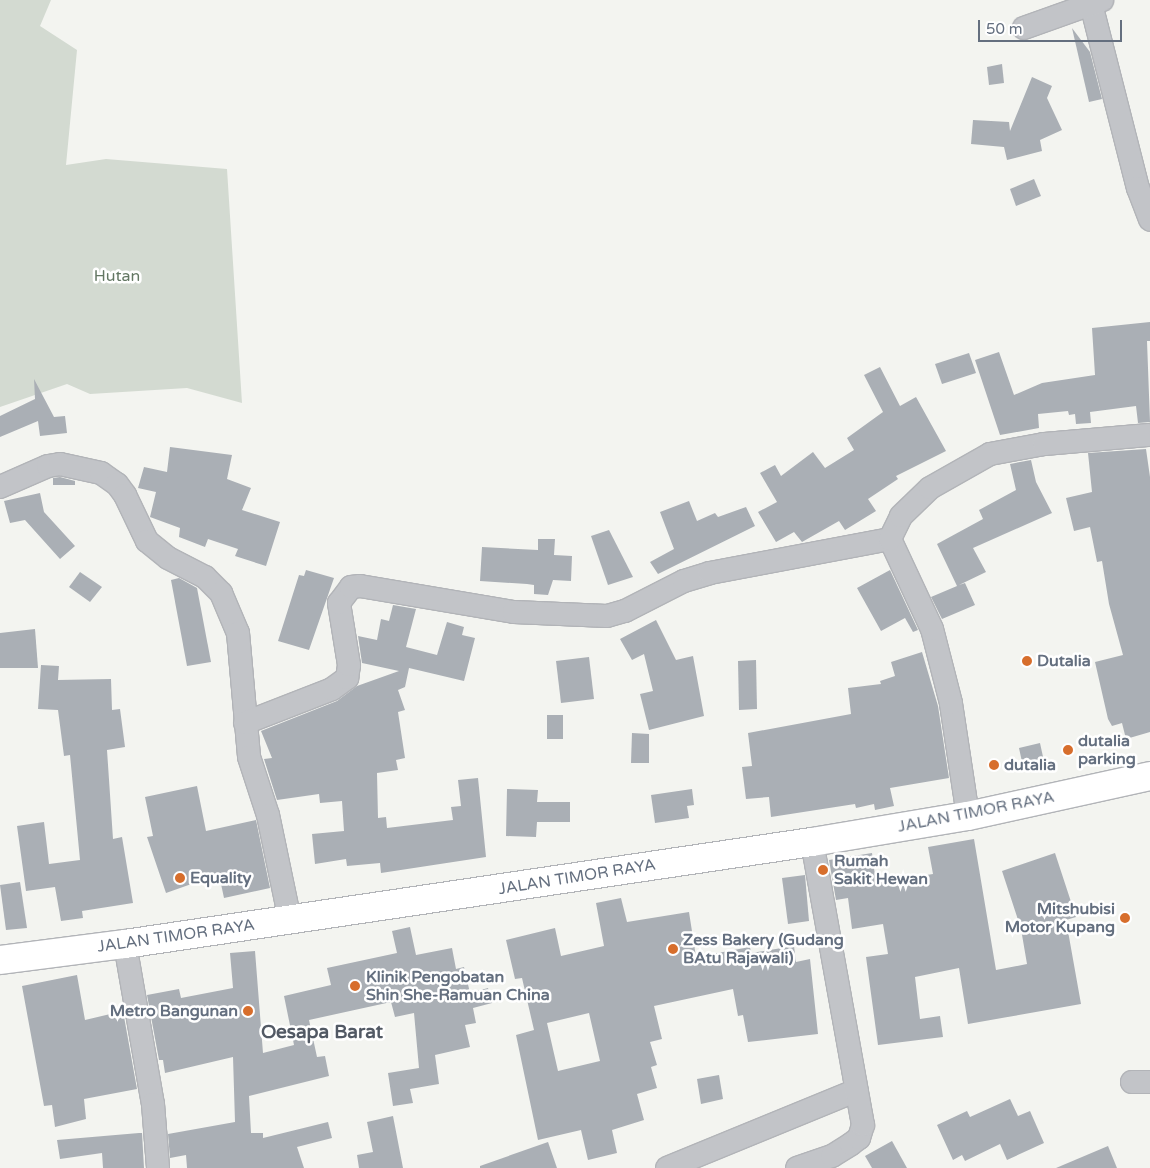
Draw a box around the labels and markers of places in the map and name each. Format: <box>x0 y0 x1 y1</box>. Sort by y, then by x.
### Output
place label: Dutalia <box>1037 651 1091 671</box>
marker: Dutalia <box>1021 655 1033 667</box>
place label: dutalia parking <box>1078 731 1136 769</box>
marker: dutalia parking <box>1062 744 1074 756</box>
place label: dutalia <box>1004 755 1056 775</box>
marker: dutalia <box>988 759 1000 771</box>
place label: Rumah Sakit Hewan <box>834 851 928 889</box>
marker: Rumah Sakit Hewan <box>816 863 830 877</box>
place label: Equality <box>190 868 251 888</box>
marker: Equality <box>174 872 186 884</box>
place label: Mitshubisi Motor Kupang <box>1005 899 1115 937</box>
marker: Mitshubisi Motor Kupang <box>1119 912 1131 924</box>
place label: Zess Bakery (Gudang BAtu Rajawali) <box>683 930 844 968</box>
marker: Zess Bakery (Gudang BAtu Rajawali) <box>667 943 679 955</box>
place label: Klinik Pengobatan Shin She-Ramuan China <box>366 967 550 1005</box>
marker: Klinik Pengobatan Shin She-Ramuan China <box>348 979 362 993</box>
place label: Metro Bangunan <box>110 1001 238 1021</box>
marker: Metro Bangunan <box>242 1005 254 1017</box>

